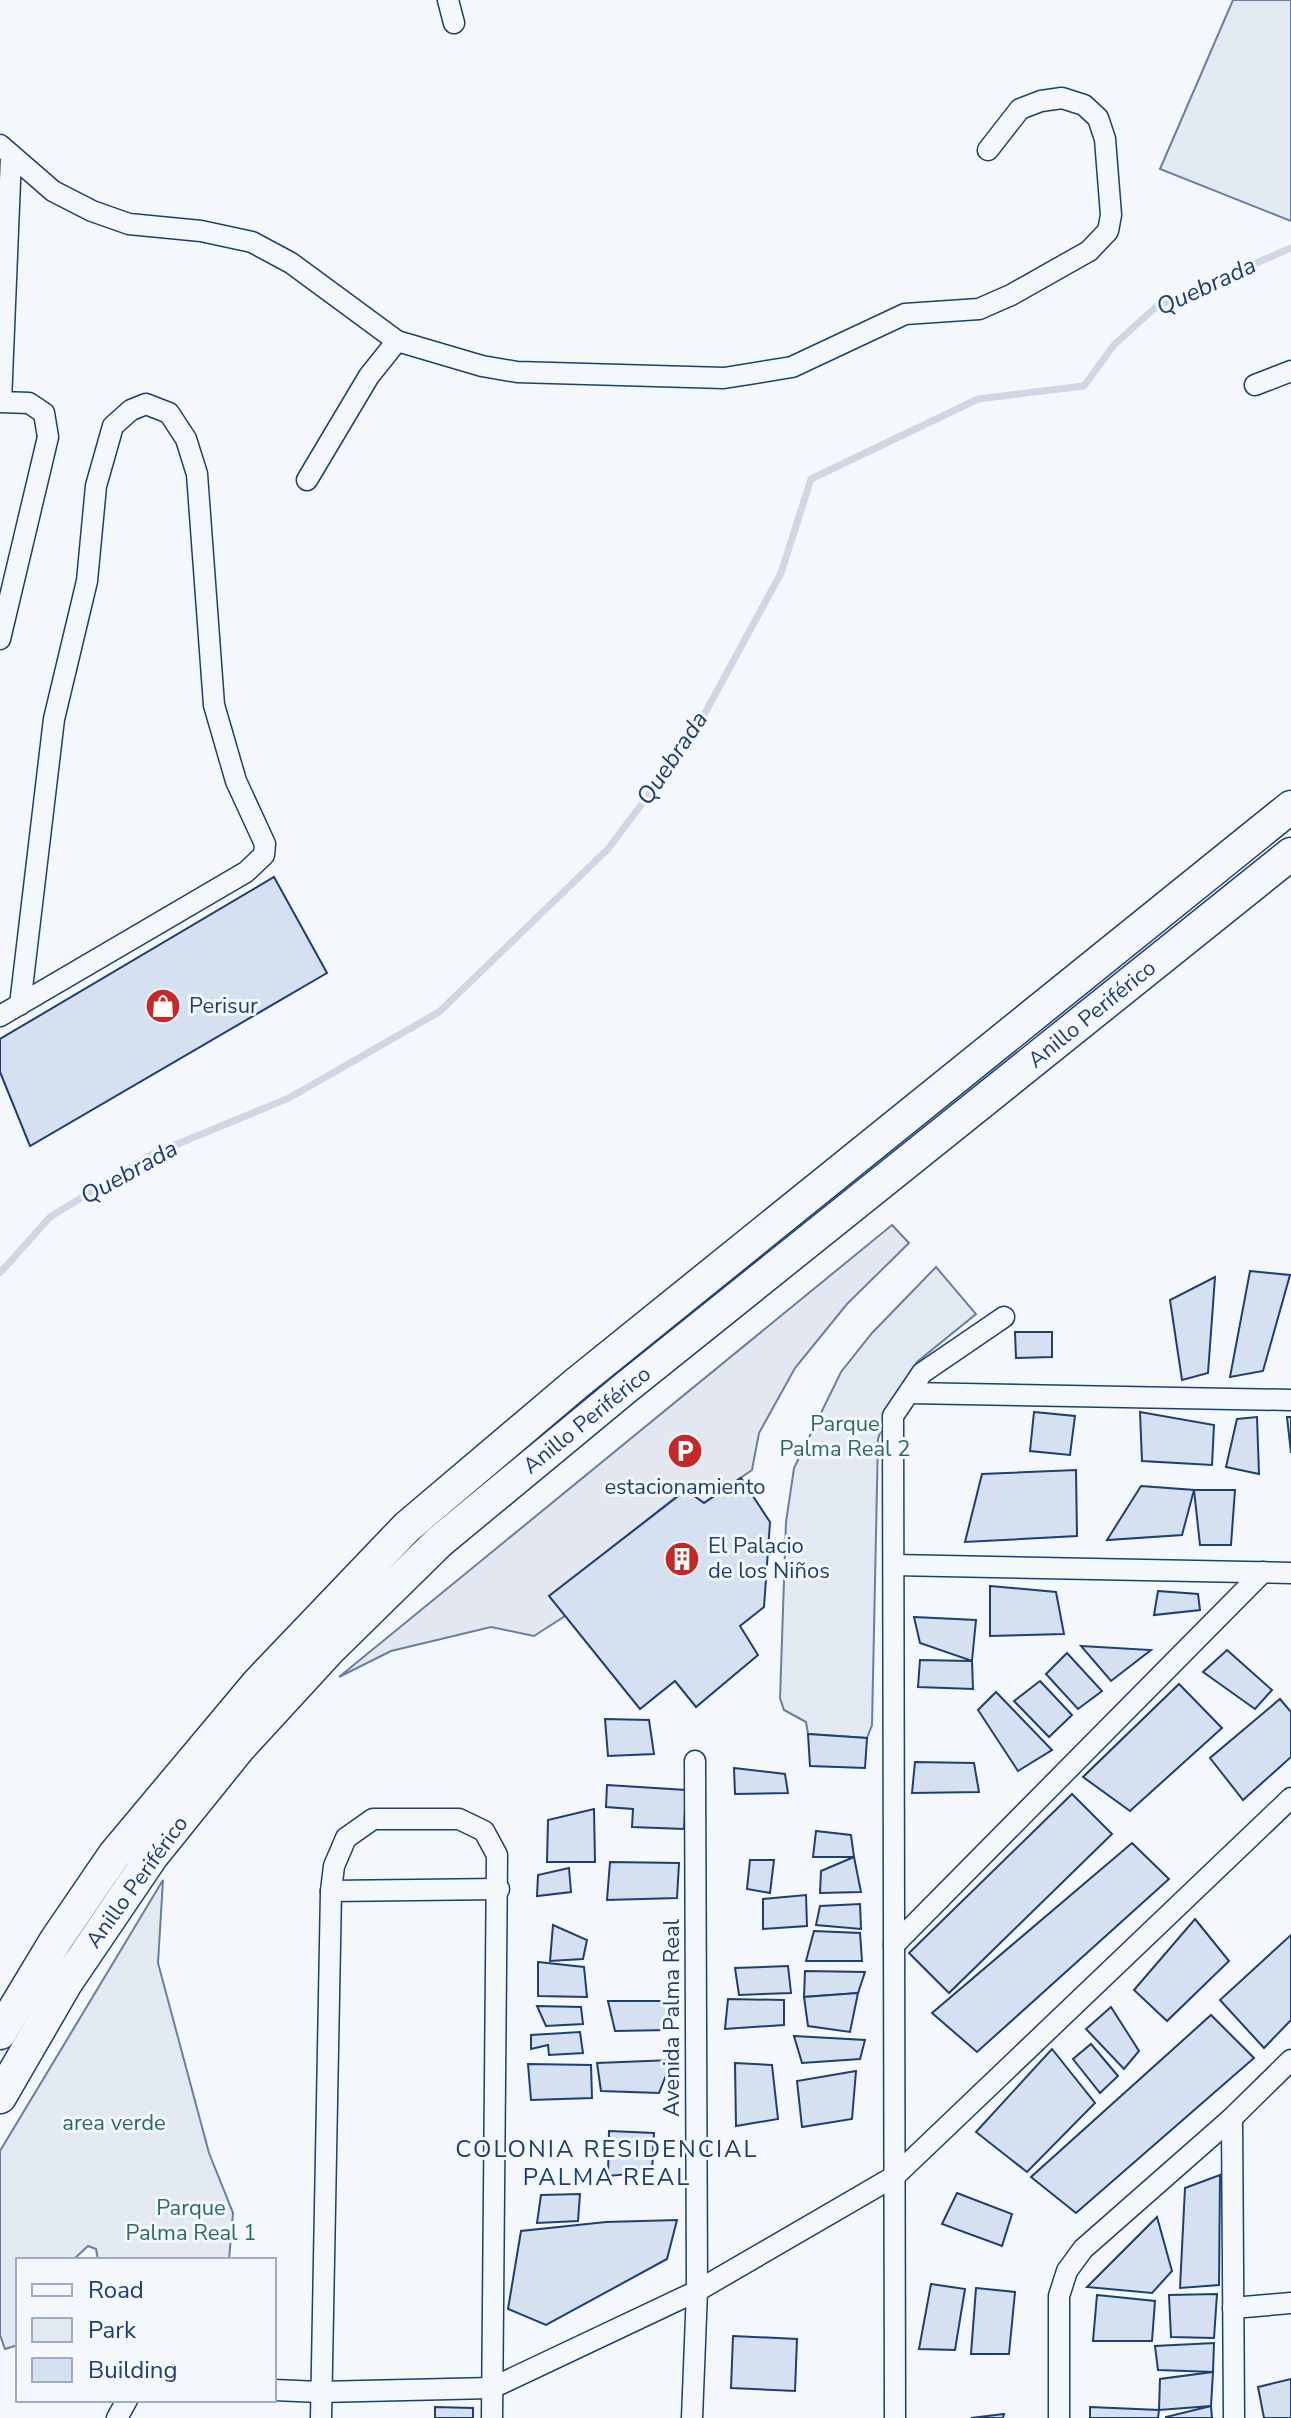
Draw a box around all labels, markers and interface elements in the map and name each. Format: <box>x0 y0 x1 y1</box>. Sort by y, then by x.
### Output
water label: Quebrada <box>1151 249 1261 323</box>
water label: Quebrada <box>629 705 715 811</box>
street label: Anillo Periférico <box>1022 953 1162 1075</box>
shop icon: Perisur <box>144 987 182 1025</box>
place label: Perisur <box>189 991 258 1021</box>
water label: Quebrada <box>75 1132 183 1212</box>
street label: Anillo Periférico <box>517 1359 657 1481</box>
park label: Parque Palma Real 2 <box>780 1409 910 1464</box>
parking icon: estacionamiento <box>666 1432 704 1470</box>
place label: estacionamiento <box>604 1472 766 1502</box>
place label: El Palacio de los Niños <box>708 1531 830 1586</box>
building icon: El Palacio de los Niños <box>663 1540 701 1578</box>
street label: Anillo Periférico <box>79 1810 195 1954</box>
street label: Avenida Palma Real <box>657 1918 687 2117</box>
park label: area verde <box>62 2108 166 2138</box>
district label: COLONIA RESIDENCIAL PALMA REAL <box>455 2133 759 2193</box>
park label: Parque Palma Real 1 <box>126 2193 256 2248</box>
legend <box>16 2258 276 2402</box>
text: Road <box>88 2274 144 2306</box>
text: Park <box>88 2314 137 2346</box>
text: Building <box>88 2354 178 2386</box>

